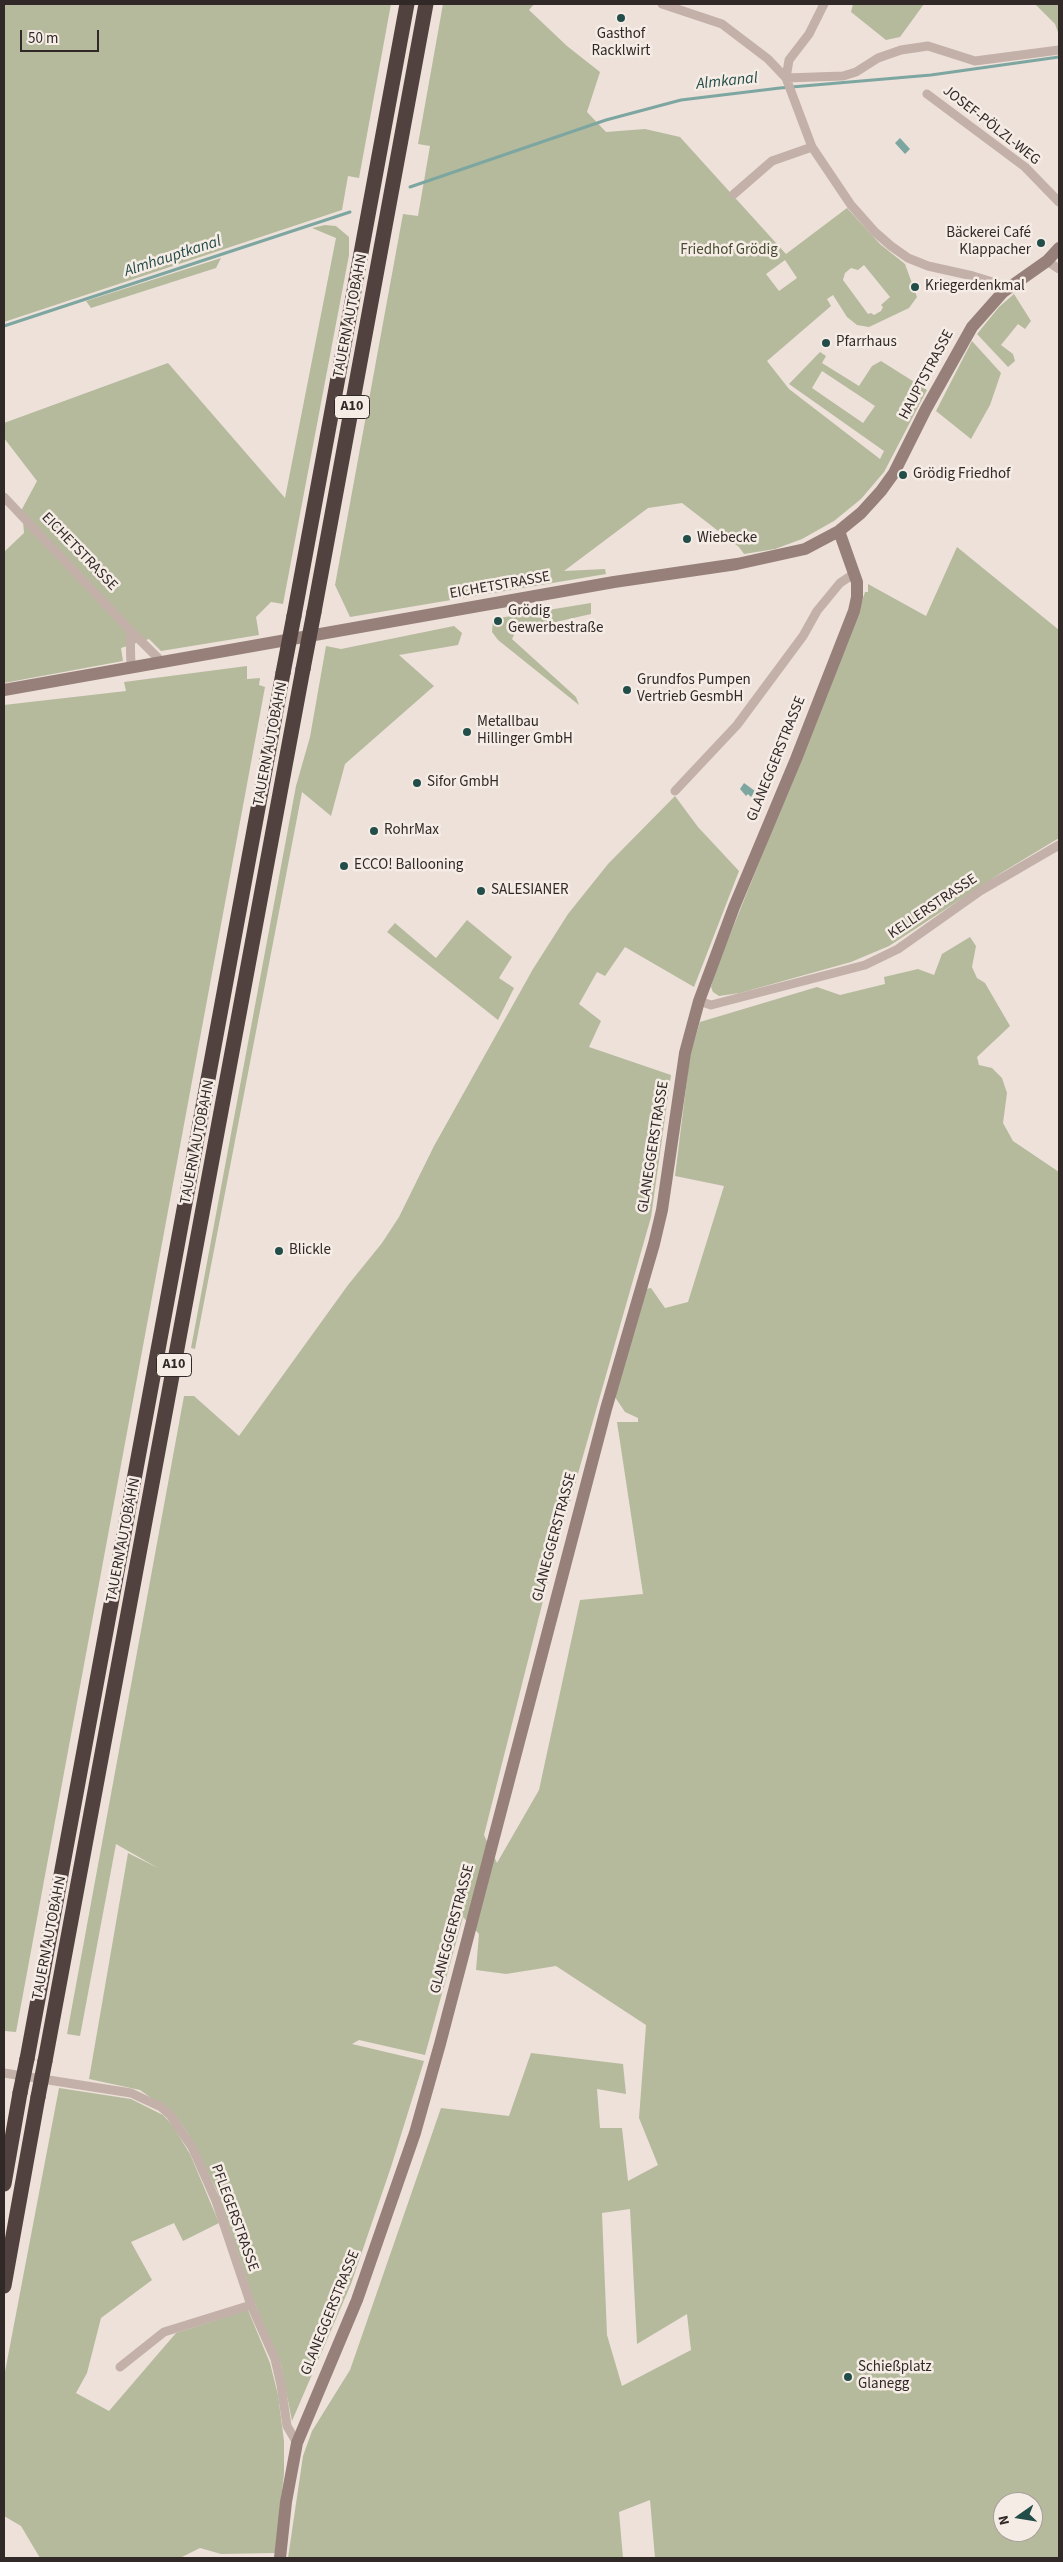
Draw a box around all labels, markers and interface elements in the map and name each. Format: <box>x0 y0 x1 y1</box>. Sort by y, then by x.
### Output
marker: Gasthof Racklwirt <box>615 12 627 24</box>
scale bar <box>22 20 101 52</box>
place label: Gasthof Racklwirt <box>592 26 650 61</box>
text: 50 m <box>28 28 58 49</box>
water label: Almkanal <box>695 69 759 95</box>
street label: JOSEF-PÖLZL-WEG <box>939 82 1043 170</box>
place label: Bäckerei Café Klappacher <box>946 225 1031 260</box>
water label: Almhauptkanal <box>122 232 224 282</box>
marker: Bäckerei Café Klappacher <box>1035 237 1047 249</box>
park label: Friedhof Grödig <box>680 242 778 260</box>
street label: TAUERN AUTOBAHN <box>330 253 372 379</box>
place label: Kriegerdenkmal <box>925 278 1025 296</box>
marker: Kriegerdenkmal <box>909 281 921 293</box>
street label: HAUPTSTRASSE <box>896 327 958 423</box>
place label: Pfarrhaus <box>836 334 897 352</box>
marker: Pfarrhaus <box>820 337 832 349</box>
road number: A10 <box>334 396 370 418</box>
place label: Grödig Friedhof <box>913 466 1010 484</box>
marker: Grödig Friedhof <box>897 469 909 481</box>
street label: EICHETSTRASSE <box>37 509 121 595</box>
place label: Wiebecke <box>697 530 757 548</box>
marker: Wiebecke <box>681 533 693 545</box>
street label: EICHETSTRASSE <box>448 568 552 604</box>
place label: Grödig Gewerbestraße <box>508 603 603 638</box>
marker: Grödig Gewerbestraße <box>492 615 504 627</box>
place label: Grundfos Pumpen Vertrieb GesmbH <box>637 672 751 707</box>
street label: TAUERN AUTOBAHN <box>250 681 292 807</box>
marker: Grundfos Pumpen Vertrieb GesmbH <box>621 684 633 696</box>
street label: GLANEGGERSTRASSE <box>744 694 810 824</box>
place label: Metallbau Hillinger GmbH <box>477 714 573 749</box>
marker: Metallbau Hillinger GmbH <box>461 726 473 738</box>
place label: Sifor GmbH <box>427 774 499 792</box>
marker: Sifor GmbH <box>411 777 423 789</box>
place label: RohrMax <box>384 822 439 840</box>
marker: RohrMax <box>368 825 380 837</box>
place label: ECCO! Ballooning <box>354 857 463 875</box>
marker: ECCO! Ballooning <box>338 860 350 872</box>
street label: KELLERSTRASSE <box>885 871 981 943</box>
place label: SALESIANER <box>491 882 569 900</box>
marker: SALESIANER <box>475 885 487 897</box>
street label: TAUERN AUTOBAHN <box>177 1079 219 1205</box>
street label: GLANEGGERSTRASSE <box>635 1080 673 1214</box>
place label: Blickle <box>289 1242 331 1260</box>
marker: Blickle <box>273 1245 285 1257</box>
road number: A10 <box>156 1354 192 1376</box>
street label: GLANEGGERSTRASSE <box>529 1470 581 1604</box>
street label: TAUERN AUTOBAHN <box>103 1477 145 1603</box>
street label: GLANEGGERSTRASSE <box>427 1862 479 1996</box>
street label: TAUERN AUTOBAHN <box>29 1875 71 2001</box>
street label: PFLEGERSTRASSE <box>206 2162 262 2274</box>
street label: GLANEGGERSTRASSE <box>298 2248 364 2378</box>
place label: Schießplatz Glanegg <box>858 2359 932 2394</box>
marker: Schießplatz Glanegg <box>842 2371 854 2383</box>
north arrow <box>993 2492 1043 2542</box>
text: N <box>994 2513 1015 2527</box>

